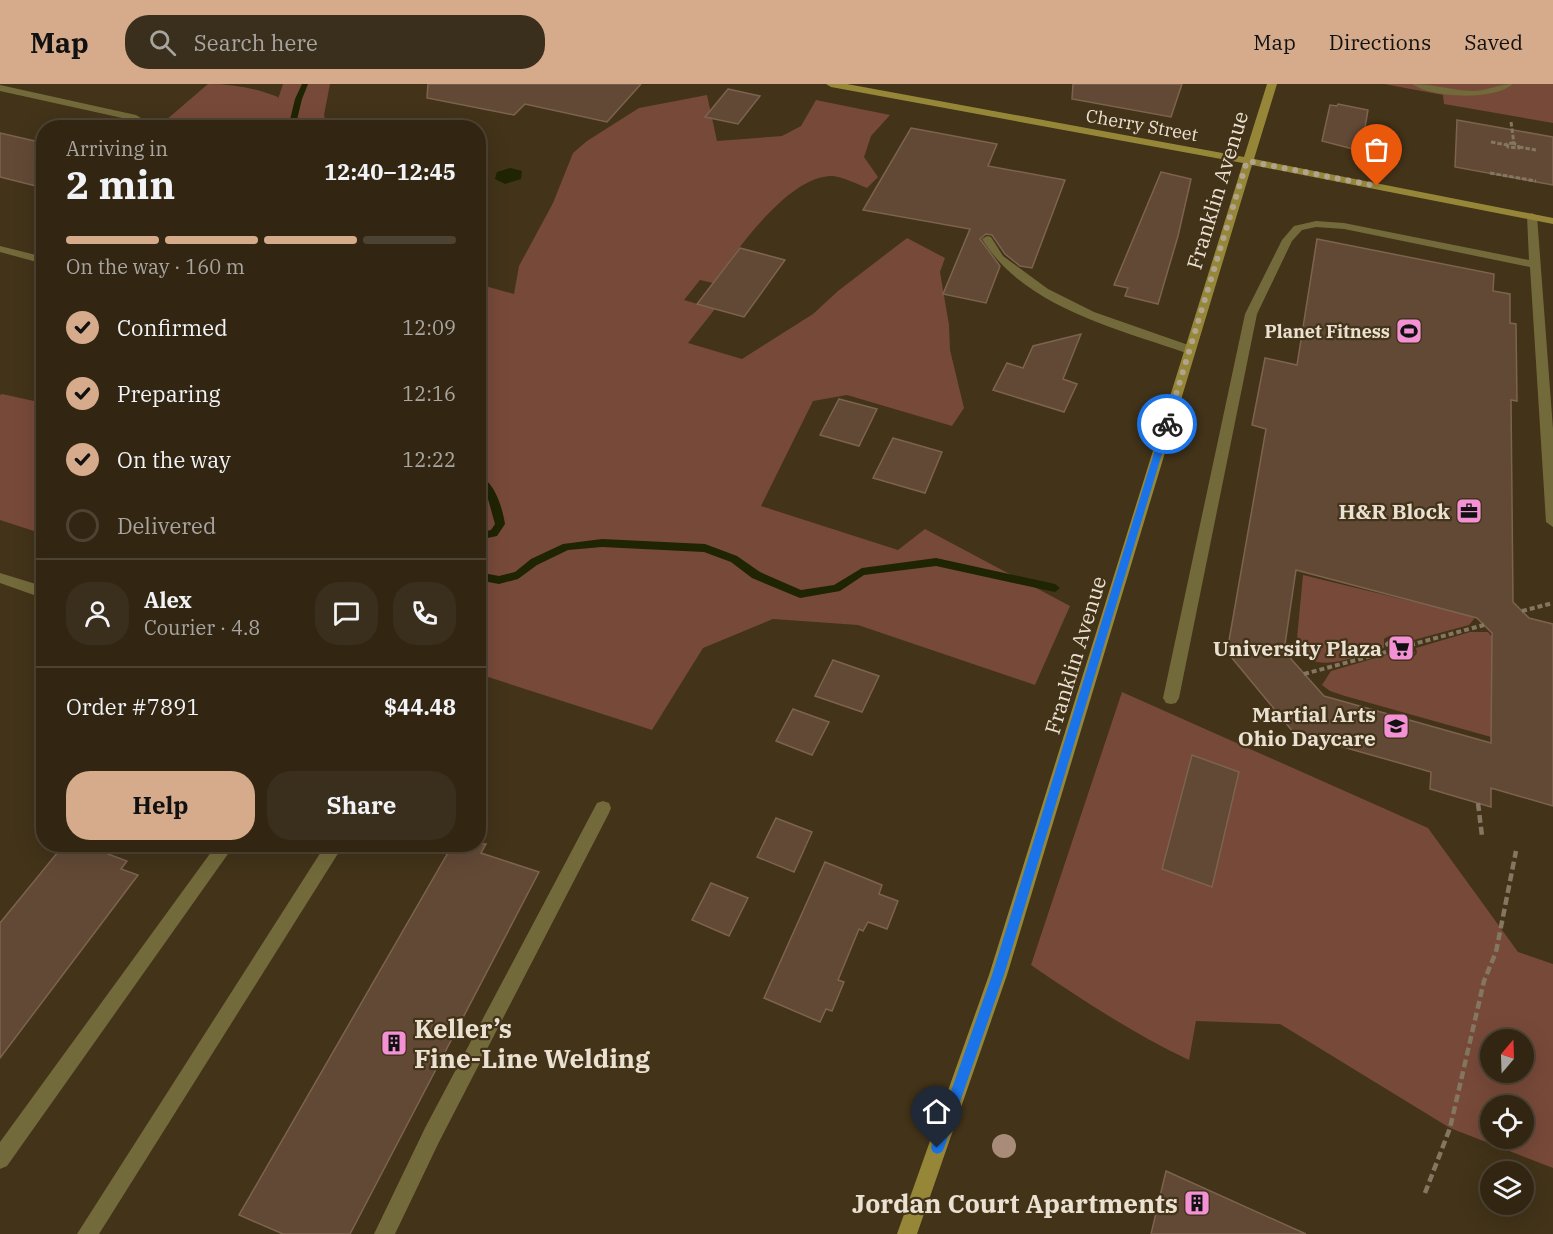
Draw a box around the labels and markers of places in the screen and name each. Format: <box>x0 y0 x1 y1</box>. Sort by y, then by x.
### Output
pin <box>1351 124 1402 186</box>
sports icon: Planet Fitness <box>1394 316 1424 346</box>
place label: Planet Fitness <box>1265 320 1390 343</box>
office icon: H&R Block <box>1454 496 1484 526</box>
place label: H&R Block <box>1339 497 1450 525</box>
supermarket icon: University Plaza <box>1386 633 1416 663</box>
place label: University Plaza <box>1213 634 1382 662</box>
place label: Martial Arts Ohio Daycare <box>1238 700 1376 752</box>
school or university icon: Martial Arts Ohio Daycare <box>1381 711 1411 741</box>
place label: Keller’s Fine-Line Welding <box>414 1011 650 1075</box>
building icon: Keller’s Fine-Line Welding <box>379 1028 409 1058</box>
pin <box>911 1086 962 1148</box>
place label: Jordan Court Apartments <box>852 1186 1178 1220</box>
building icon: Jordan Court Apartments <box>1182 1188 1212 1218</box>

